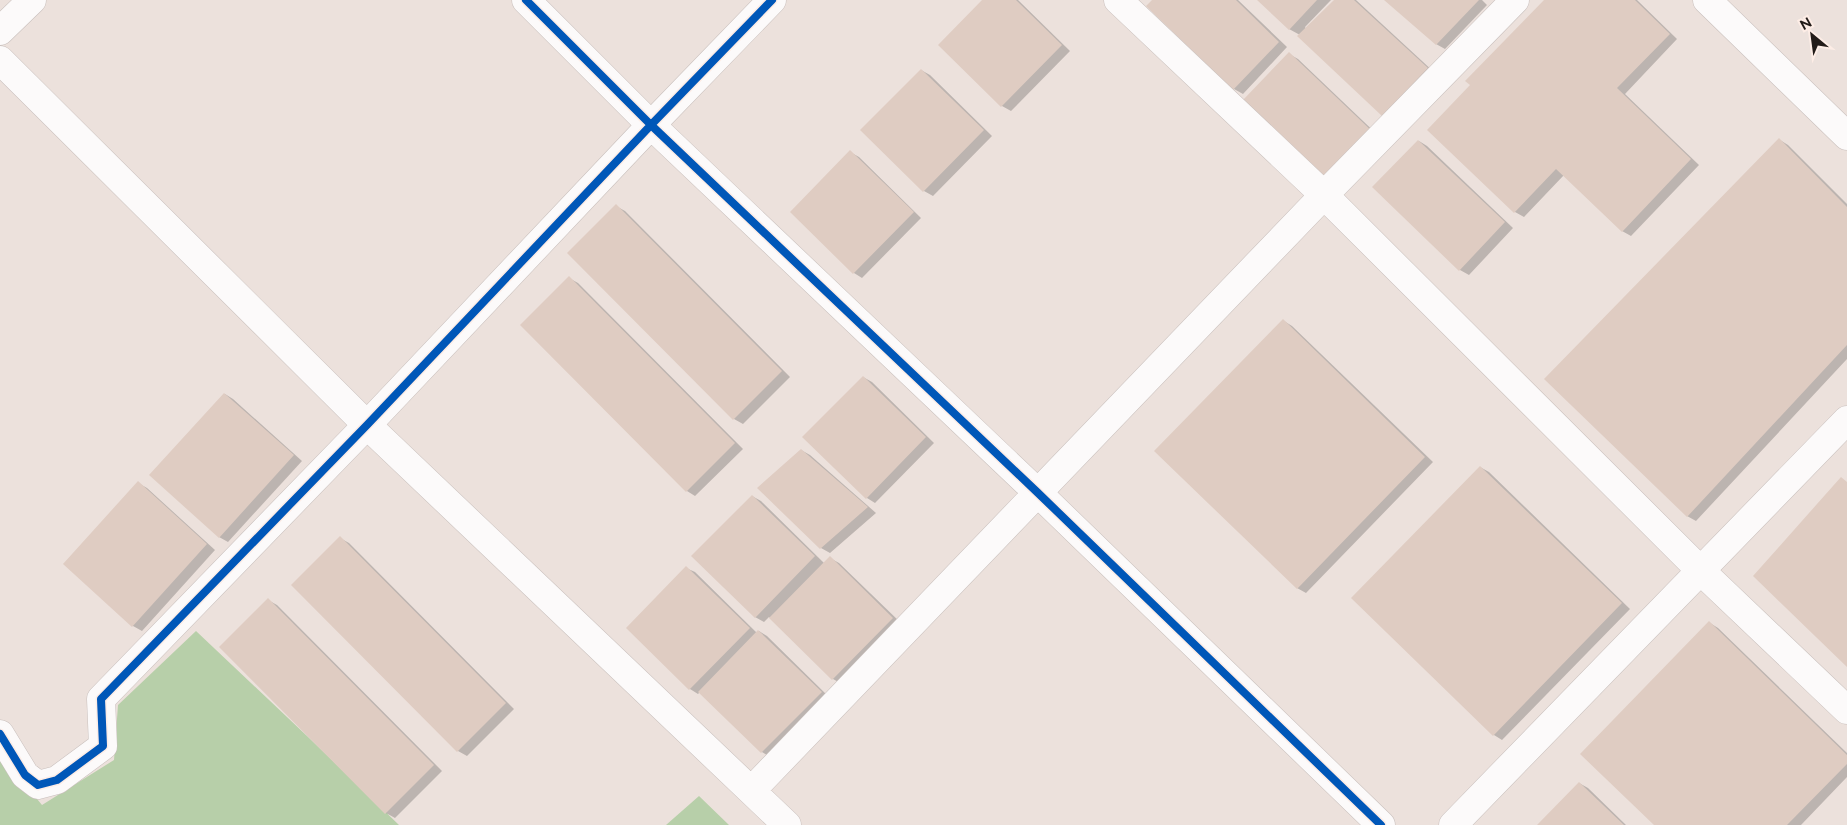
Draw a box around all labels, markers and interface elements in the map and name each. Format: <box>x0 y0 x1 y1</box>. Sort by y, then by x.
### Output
north arrow <box>1787 10 1837 60</box>
text: N <box>1797 14 1814 33</box>

